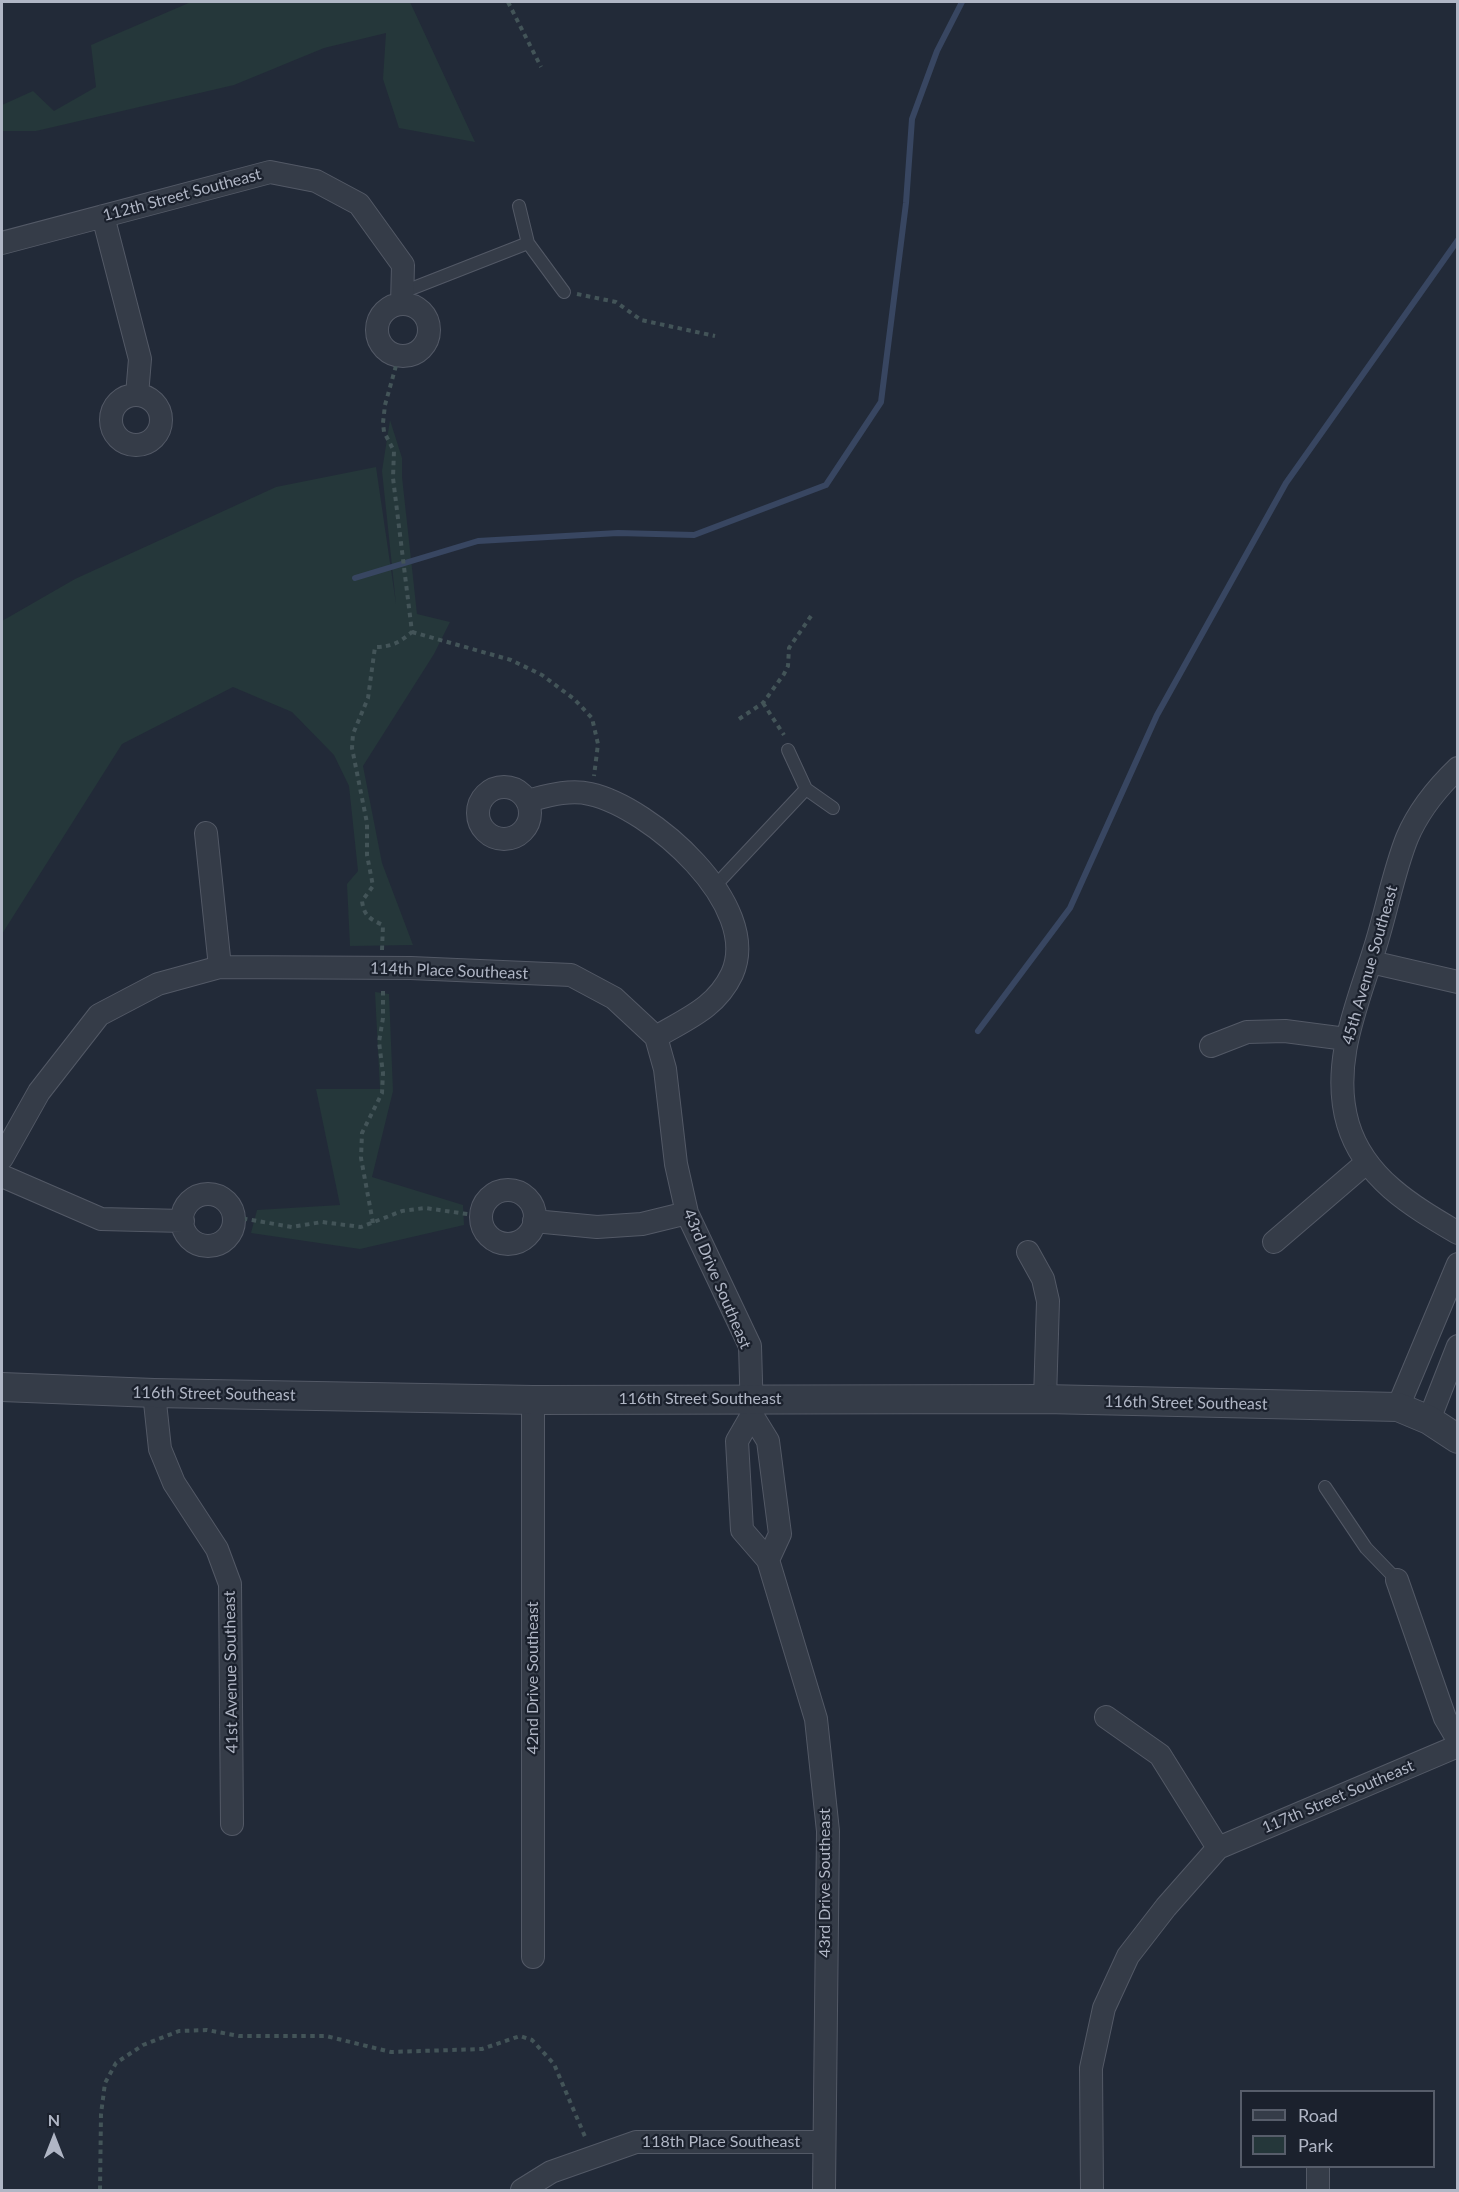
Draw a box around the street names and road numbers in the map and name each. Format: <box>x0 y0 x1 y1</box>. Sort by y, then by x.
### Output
street label: 112th Street Southeast <box>101 165 263 225</box>
street label: 45th Avenue Southeast <box>1338 883 1402 1047</box>
street label: 114th Place Southeast <box>370 959 528 983</box>
street label: 43rd Drive Southeast <box>679 1206 755 1352</box>
street label: 116th Street Southeast <box>132 1383 296 1405</box>
street label: 116th Street Southeast <box>618 1389 782 1409</box>
street label: 116th Street Southeast <box>1104 1392 1268 1414</box>
street label: 41st Avenue Southeast <box>220 1590 242 1754</box>
street label: 42nd Drive Southeast <box>523 1601 543 1755</box>
street label: 117th Street Southeast <box>1259 1756 1417 1838</box>
street label: 43rd Drive Southeast <box>815 1808 835 1958</box>
street label: 118th Place Southeast <box>642 2132 800 2152</box>

